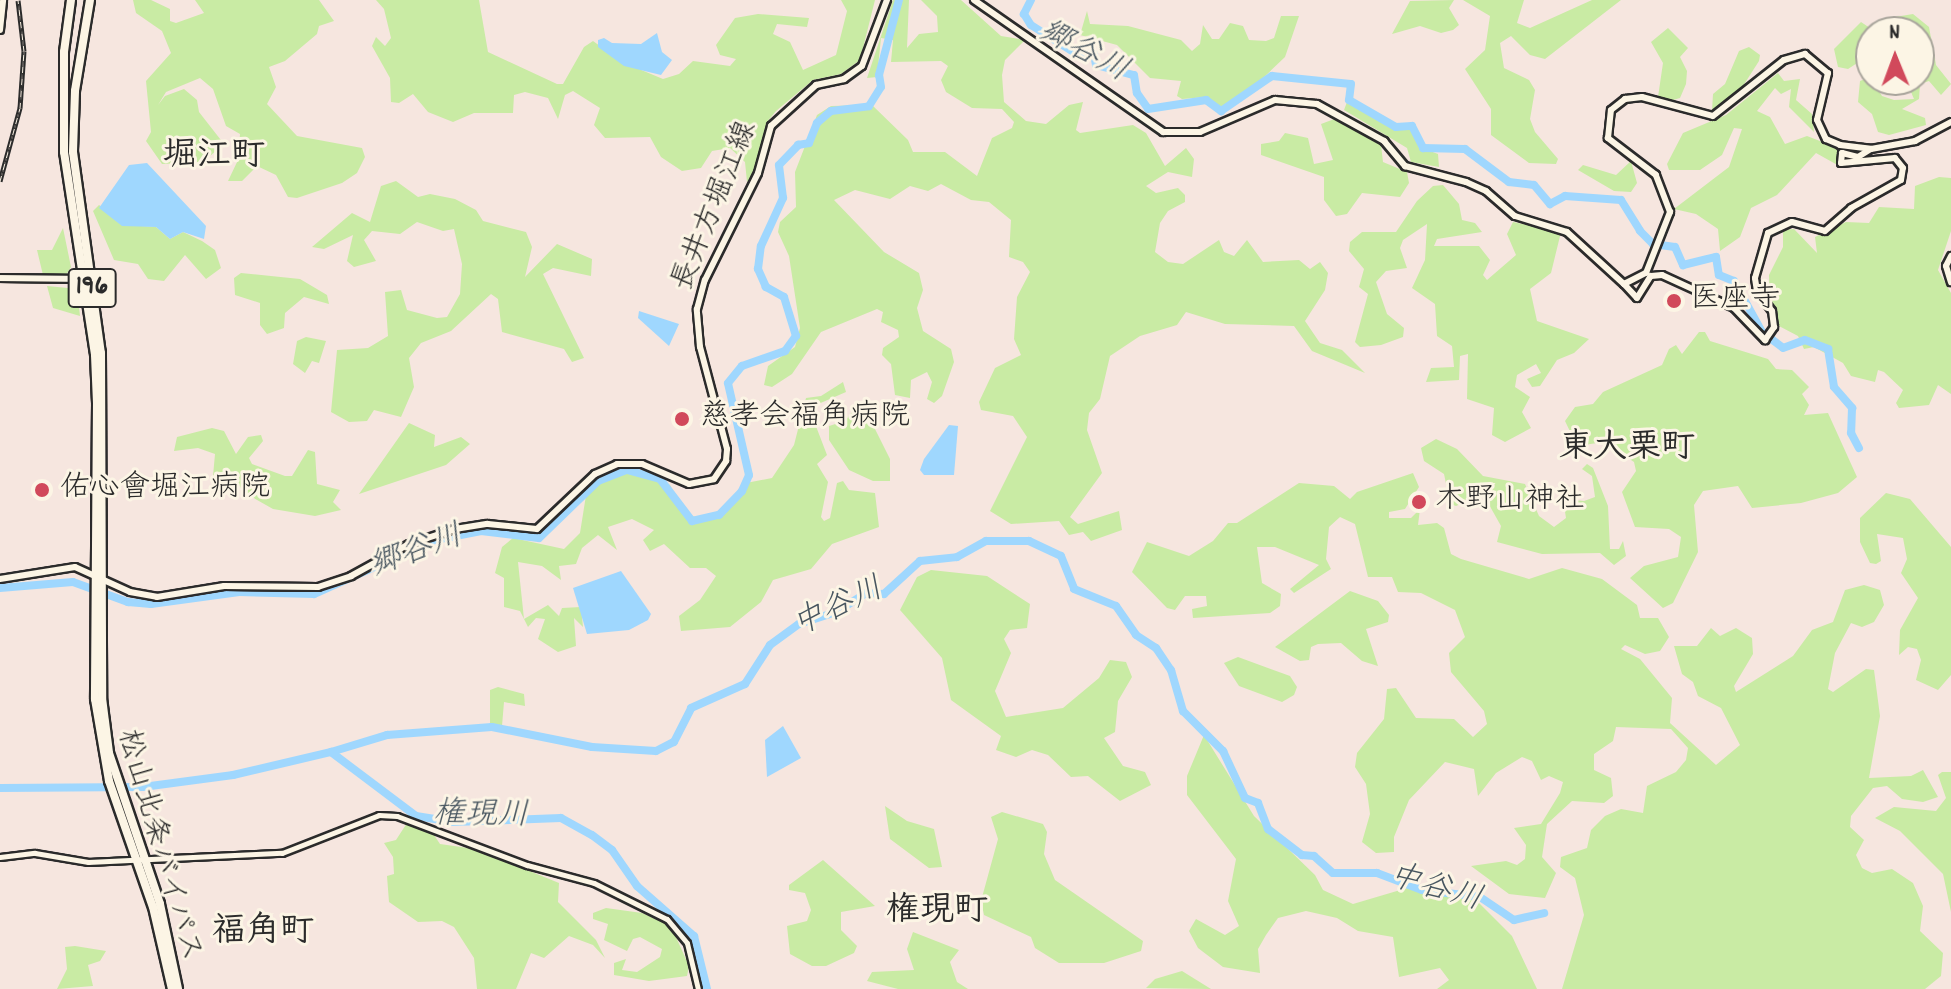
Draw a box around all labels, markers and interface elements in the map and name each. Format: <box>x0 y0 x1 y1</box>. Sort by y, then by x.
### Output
water label: 郷谷川 <box>1032 14 1134 92</box>
north arrow <box>1855 16 1935 96</box>
text: N <box>1889 18 1900 49</box>
street label: 長井方堀江線 <box>667 117 767 297</box>
district label: 堀江町 <box>163 138 265 178</box>
road number: 196 <box>66 264 118 312</box>
place label: 医座寺 <box>1690 283 1780 319</box>
marker: 医座寺 <box>1665 292 1683 310</box>
place label: 慈孝会福角病院 <box>700 401 910 437</box>
marker: 慈孝会福角病院 <box>671 408 693 430</box>
district label: 東大栗町 <box>1559 430 1695 470</box>
place label: 佑心會堀江病院 <box>60 472 270 508</box>
marker: 佑心會堀江病院 <box>31 479 53 501</box>
place label: 木野山神社 <box>1435 484 1585 520</box>
marker: 木野山神社 <box>1410 493 1428 511</box>
water label: 郷谷川 <box>365 519 469 587</box>
water label: 中谷川 <box>787 571 891 647</box>
street label: 松山北条バイパス <box>107 726 207 966</box>
water label: 権現川 <box>433 797 529 837</box>
water label: 中谷川 <box>1384 858 1486 922</box>
district label: 権現町 <box>886 893 988 933</box>
district label: 福角町 <box>212 914 314 954</box>

